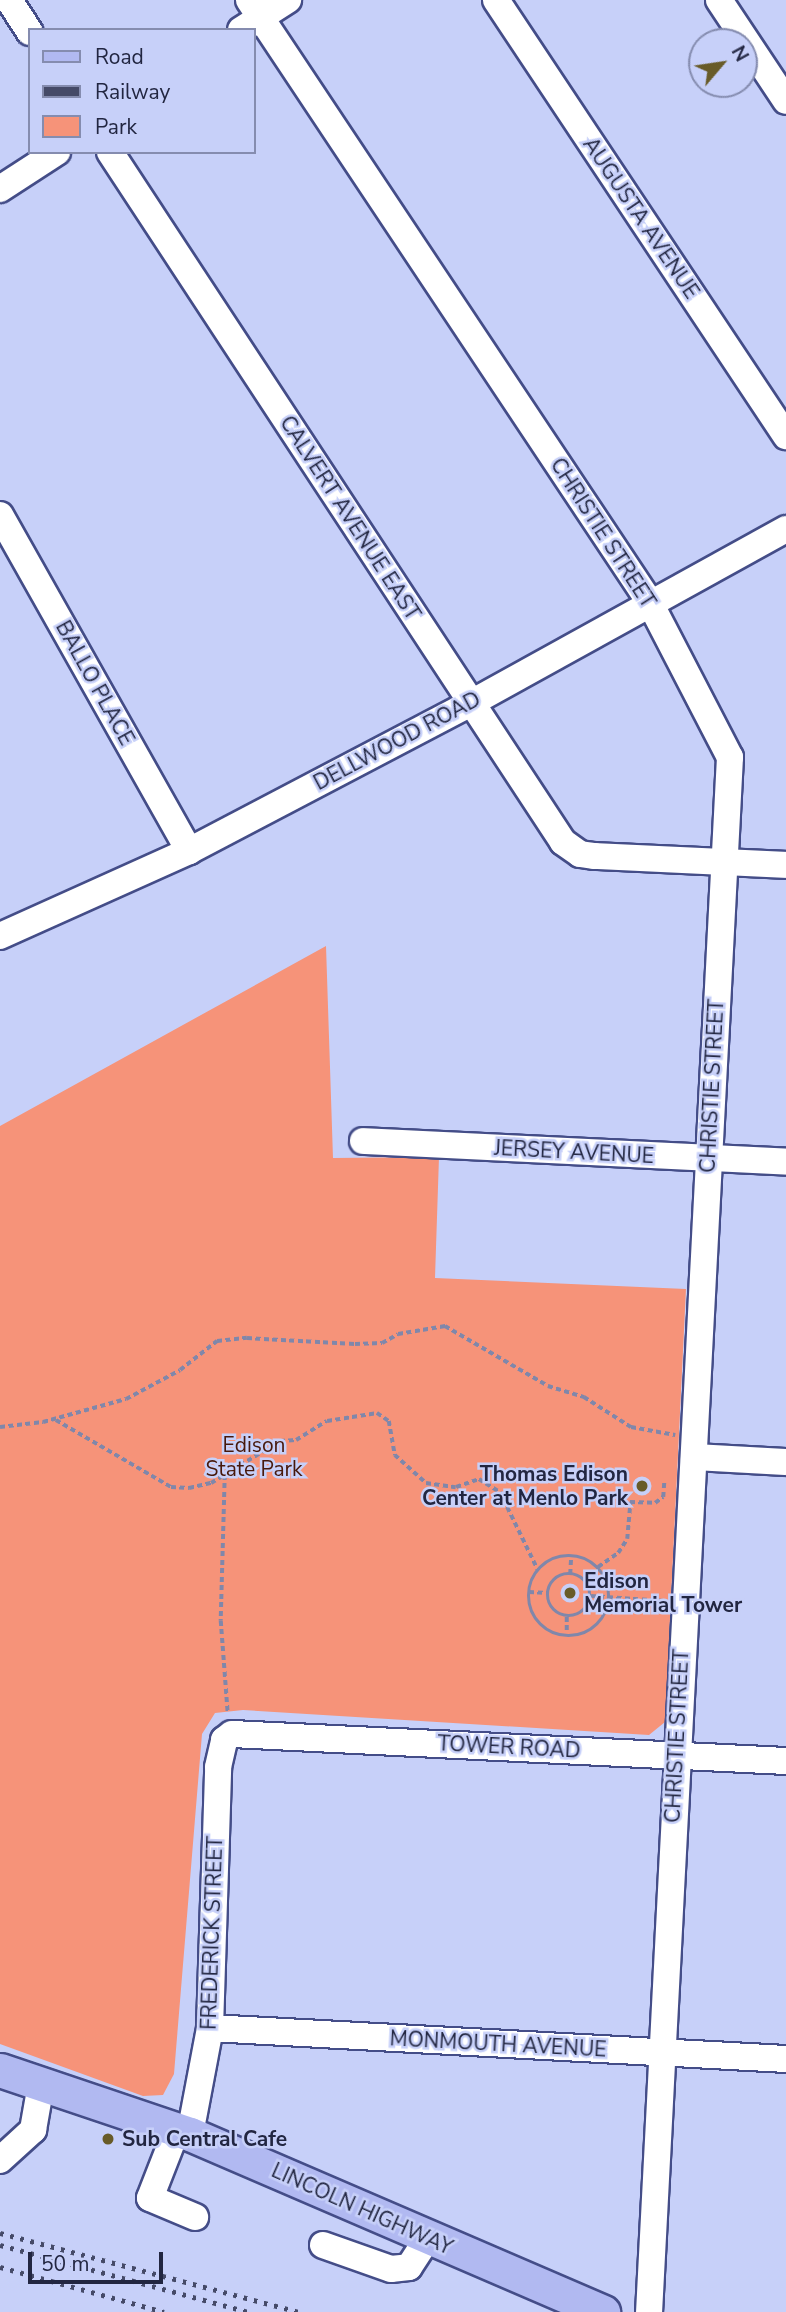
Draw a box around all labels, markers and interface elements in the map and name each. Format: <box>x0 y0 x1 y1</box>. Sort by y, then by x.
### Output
legend <box>28 28 256 154</box>
north arrow <box>688 28 758 98</box>
text: N <box>725 41 754 66</box>
text: Road <box>95 43 144 71</box>
text: Railway <box>95 78 170 106</box>
text: Park <box>95 113 137 141</box>
street label: AUGUSTA AVENUE <box>578 132 704 304</box>
street label: CALVERT AVENUE EAST <box>274 411 426 625</box>
street label: CHRISTIE STREET <box>545 453 661 613</box>
street label: BALLO PLACE <box>50 616 140 750</box>
street label: DELLWOOD ROAD <box>309 686 485 796</box>
street label: CHRISTIE STREET <box>695 998 729 1174</box>
street label: JERSEY AVENUE <box>493 1135 655 1169</box>
park label: Edison State Park <box>205 1432 303 1482</box>
place label: Thomas Edison Center at Menlo Park <box>422 1461 628 1511</box>
marker: Thomas Edison Center at Menlo Park <box>634 1478 650 1494</box>
place label: Edison Memorial Tower <box>584 1568 742 1618</box>
marker: Edison Memorial Tower <box>562 1585 578 1601</box>
street label: CHRISTIE STREET <box>660 1648 694 1824</box>
street label: TOWER ROAD <box>437 1731 581 1763</box>
street label: FREDERICK STREET <box>196 1836 228 2030</box>
street label: MONMOUTH AVENUE <box>389 2026 607 2062</box>
place label: Sub Central Cafe <box>122 2126 287 2152</box>
marker: Sub Central Cafe <box>100 2131 116 2147</box>
street label: LINCOLN HIGHWAY <box>268 2158 456 2260</box>
scale bar <box>32 2238 166 2282</box>
text: 50 m <box>41 2250 90 2278</box>

